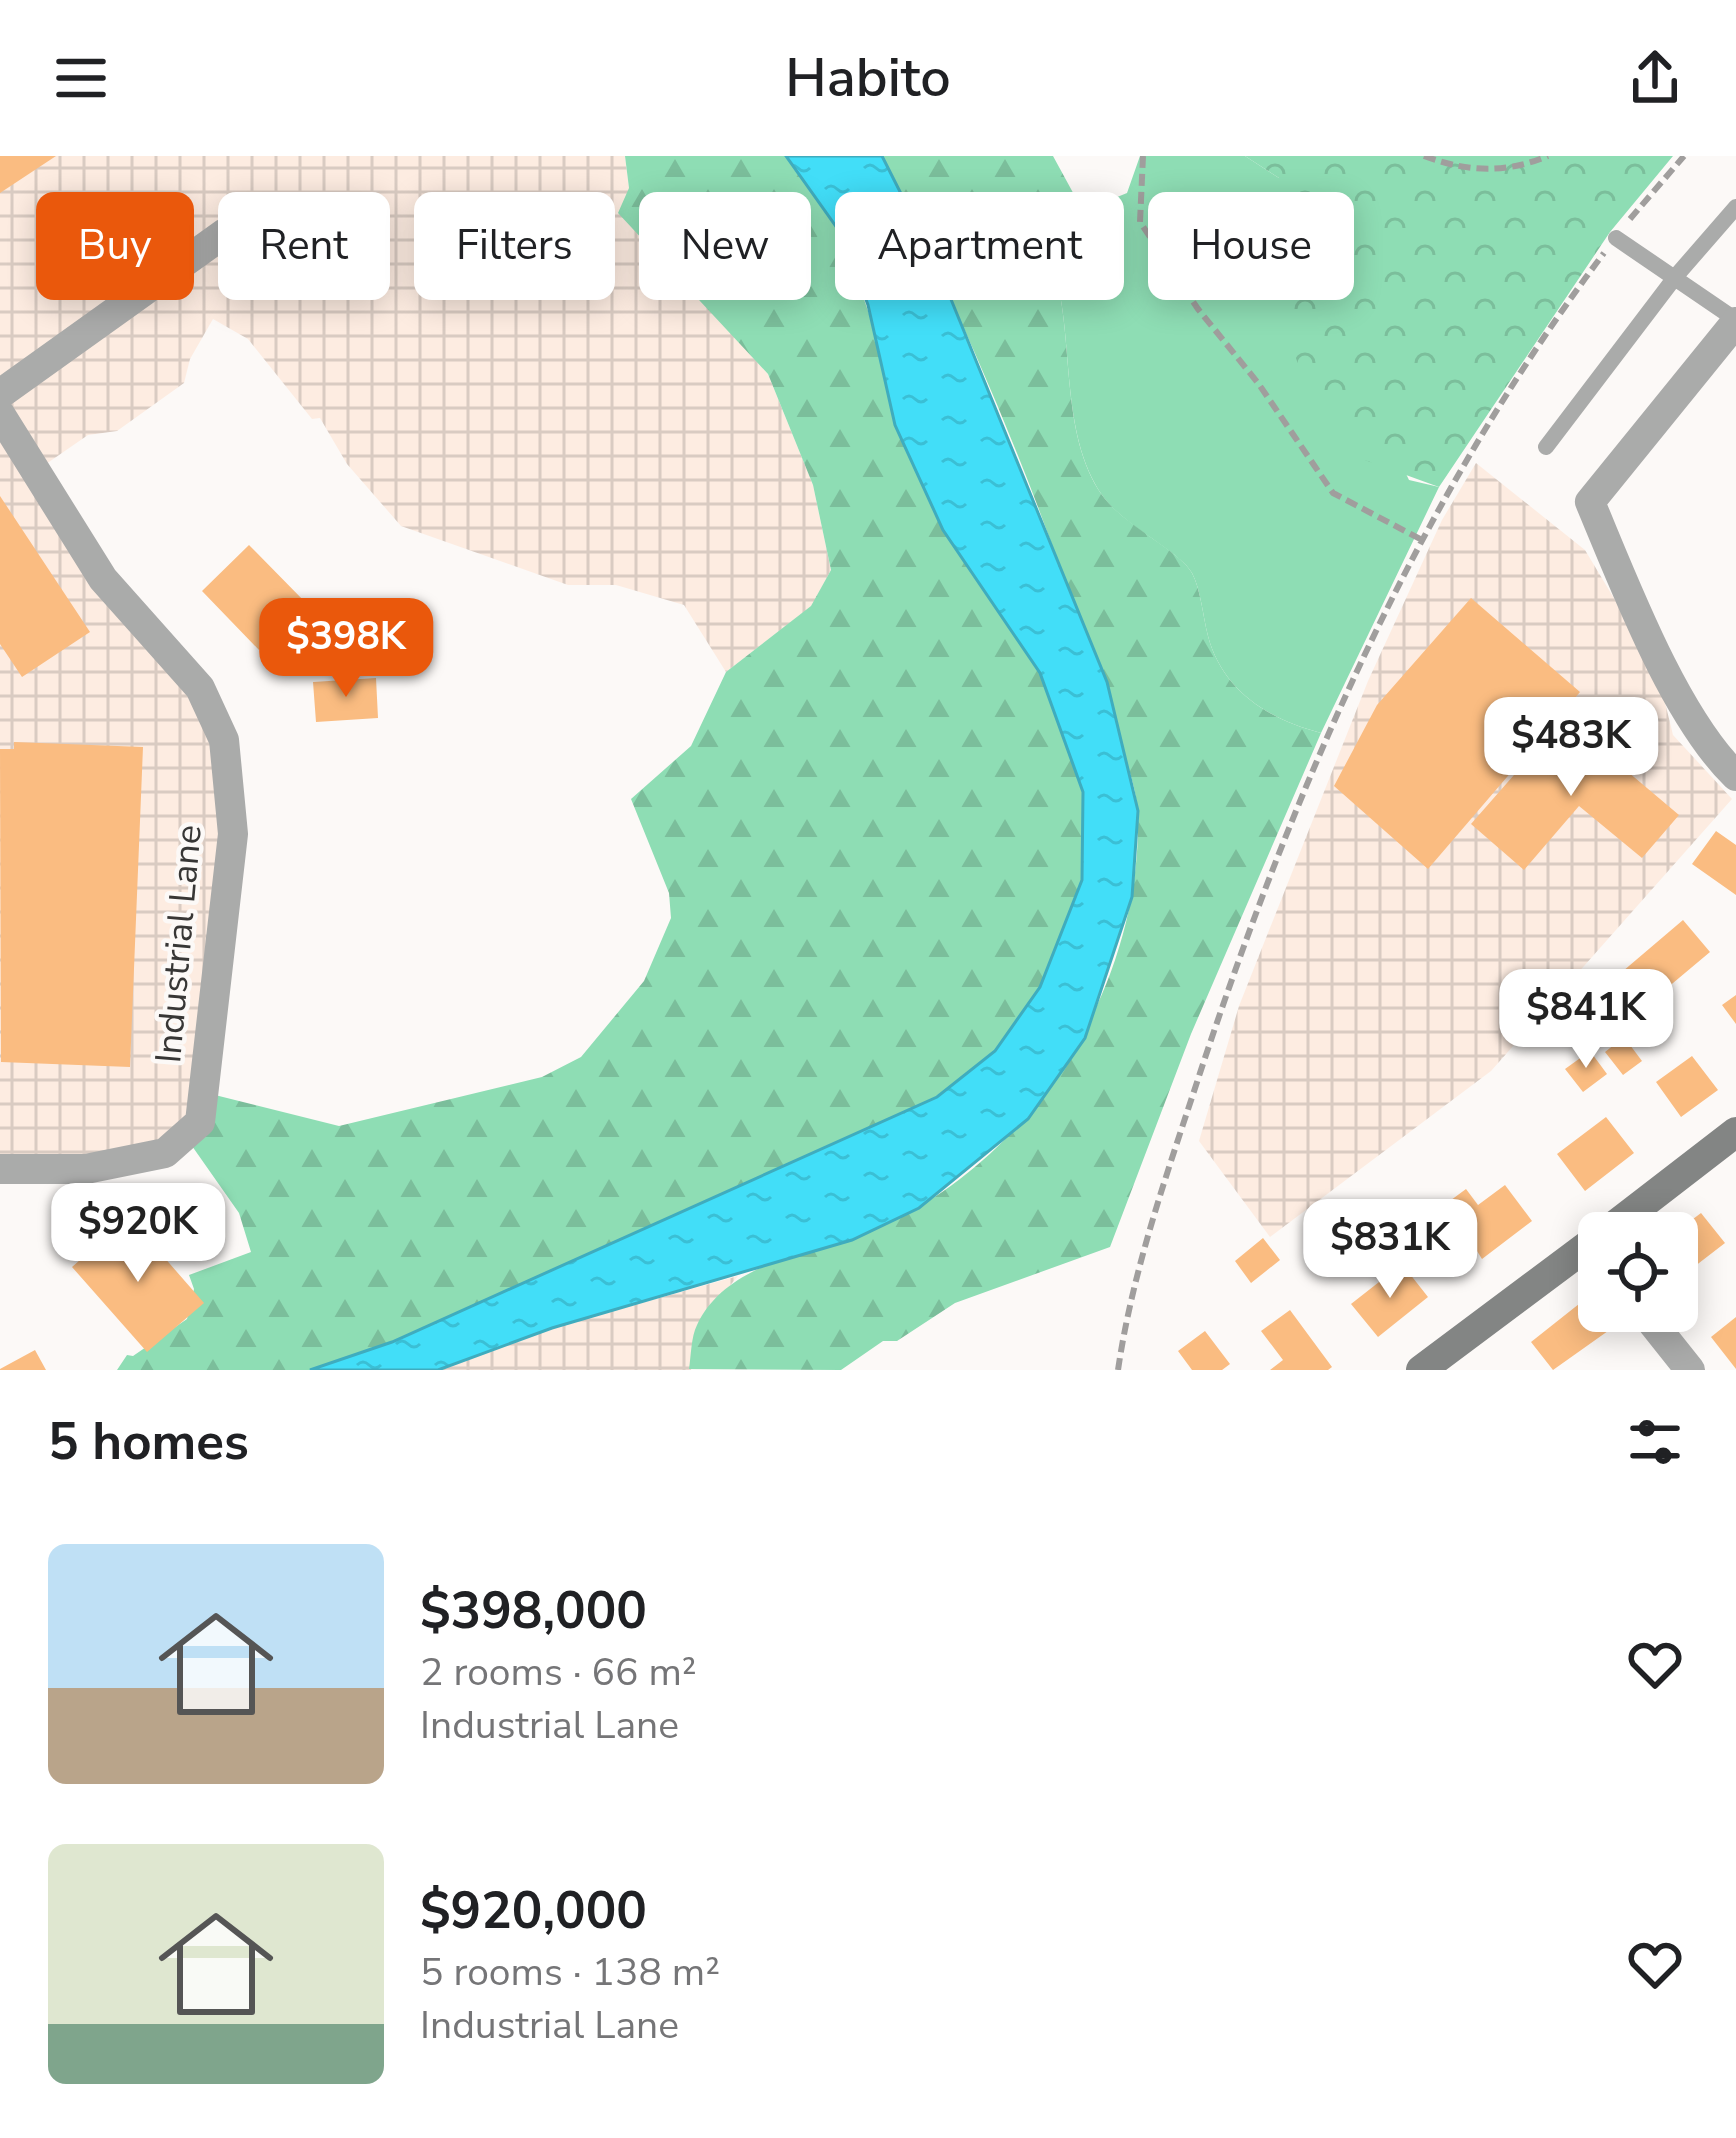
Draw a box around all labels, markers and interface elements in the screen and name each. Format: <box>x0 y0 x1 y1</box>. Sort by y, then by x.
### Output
text: Habito <box>785 41 951 115</box>
icon: menu <box>48 45 114 111</box>
icon: share <box>1622 45 1688 111</box>
chip: Buy <box>36 192 194 300</box>
chip: Rent <box>218 192 390 300</box>
chip: Filters <box>414 192 615 300</box>
chip: New <box>639 192 811 300</box>
chip: Apartment <box>835 192 1124 300</box>
chip: House <box>1148 192 1354 300</box>
pin: $398K <box>262 598 430 700</box>
text: $398K <box>286 610 406 663</box>
pin: $483K <box>1487 697 1655 799</box>
text: $483K <box>1511 709 1631 762</box>
street label: Industrial Lane <box>144 823 214 1065</box>
pin: $841K <box>1502 969 1670 1071</box>
text: $841K <box>1526 981 1646 1034</box>
pin: $920K <box>54 1183 222 1285</box>
text: $920K <box>78 1195 198 1248</box>
pin: $831K <box>1306 1199 1474 1301</box>
text: $831K <box>1330 1211 1450 1264</box>
map controls <box>1578 1212 1698 1332</box>
button: locate <box>1578 1212 1698 1332</box>
text: 5 homes <box>48 1407 249 1477</box>
icon: filters <box>1622 1409 1688 1475</box>
text: $398,000 <box>420 1576 647 1646</box>
icon: home <box>144 1592 288 1736</box>
icon: heart <box>1622 1631 1688 1697</box>
text: 2 rooms · 66 m² <box>420 1646 697 1699</box>
text: Industrial Lane <box>420 1699 679 1752</box>
text: $920,000 <box>420 1876 647 1946</box>
icon: home <box>144 1892 288 2036</box>
icon: heart <box>1622 1931 1688 1997</box>
text: 5 rooms · 138 m² <box>420 1946 720 1999</box>
text: Industrial Lane <box>420 1999 679 2052</box>

